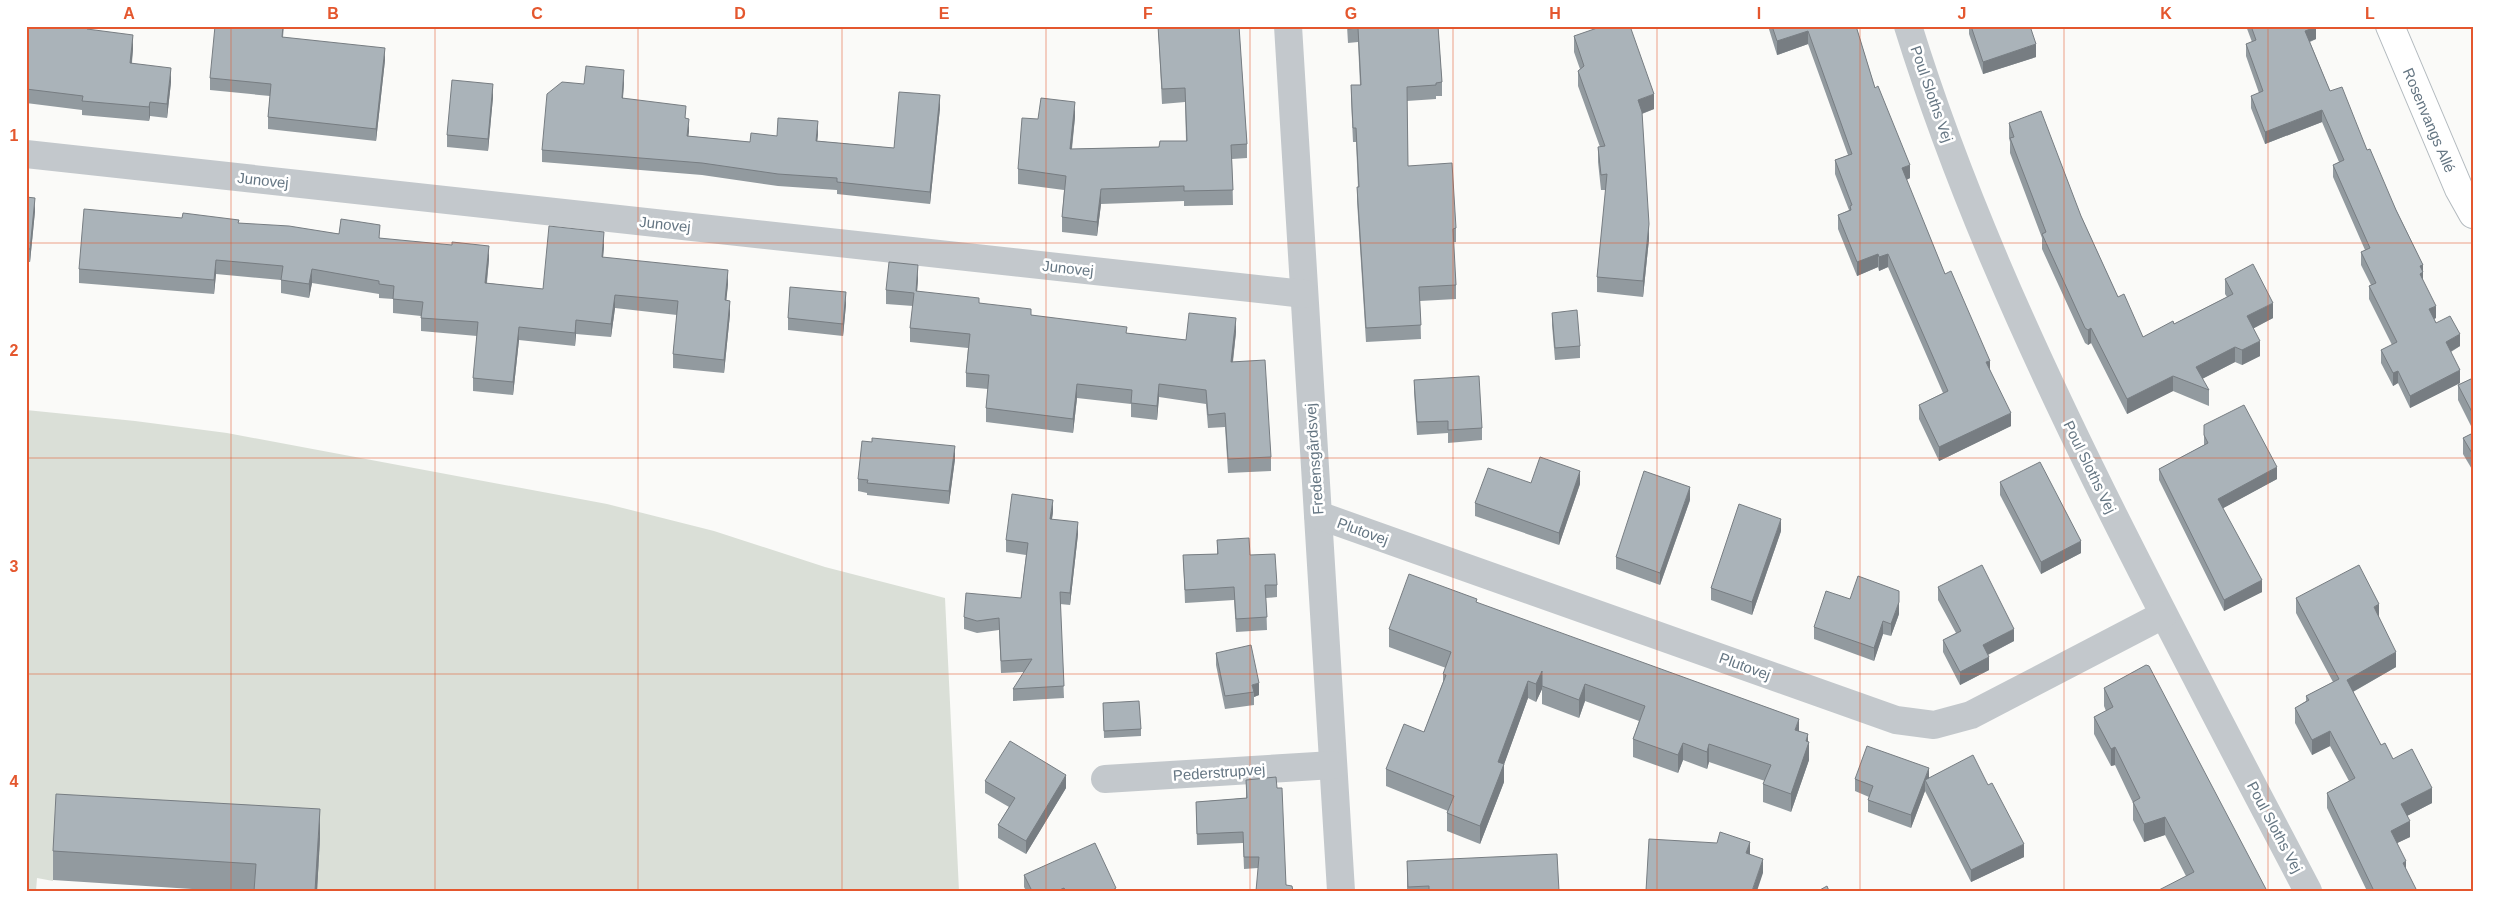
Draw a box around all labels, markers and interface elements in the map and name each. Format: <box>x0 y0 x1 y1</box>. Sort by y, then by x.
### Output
text: A <box>123 5 135 22</box>
text: B <box>327 5 339 22</box>
text: C <box>531 5 543 22</box>
text: D <box>734 5 746 22</box>
text: E <box>939 5 950 22</box>
text: F <box>1143 5 1153 22</box>
text: G <box>1345 5 1357 22</box>
text: H <box>1549 5 1561 22</box>
text: I <box>1757 5 1761 22</box>
text: J <box>1958 5 1966 22</box>
text: K <box>2160 5 2172 22</box>
text: L <box>2365 5 2375 22</box>
street label: Poul Sloths Vej <box>1908 44 1956 144</box>
street label: Rosenvangs Allé <box>2400 65 2459 175</box>
text: 1 <box>10 127 19 144</box>
street label: Junovej <box>236 169 290 191</box>
street label: Junovej <box>638 213 692 235</box>
street label: Junovej <box>1041 257 1095 279</box>
text: 2 <box>10 342 19 359</box>
street label: Fredensgårdsvej <box>1302 403 1326 515</box>
street label: Poul Sloths Vej <box>2060 418 2120 516</box>
street label: Plutovej <box>1335 514 1391 548</box>
text: 3 <box>10 558 19 575</box>
street label: Plutovej <box>1717 649 1773 683</box>
street label: Pederstrupvej <box>1172 760 1266 784</box>
text: 4 <box>10 773 19 790</box>
street label: Poul Sloths Vej <box>2244 778 2306 876</box>

